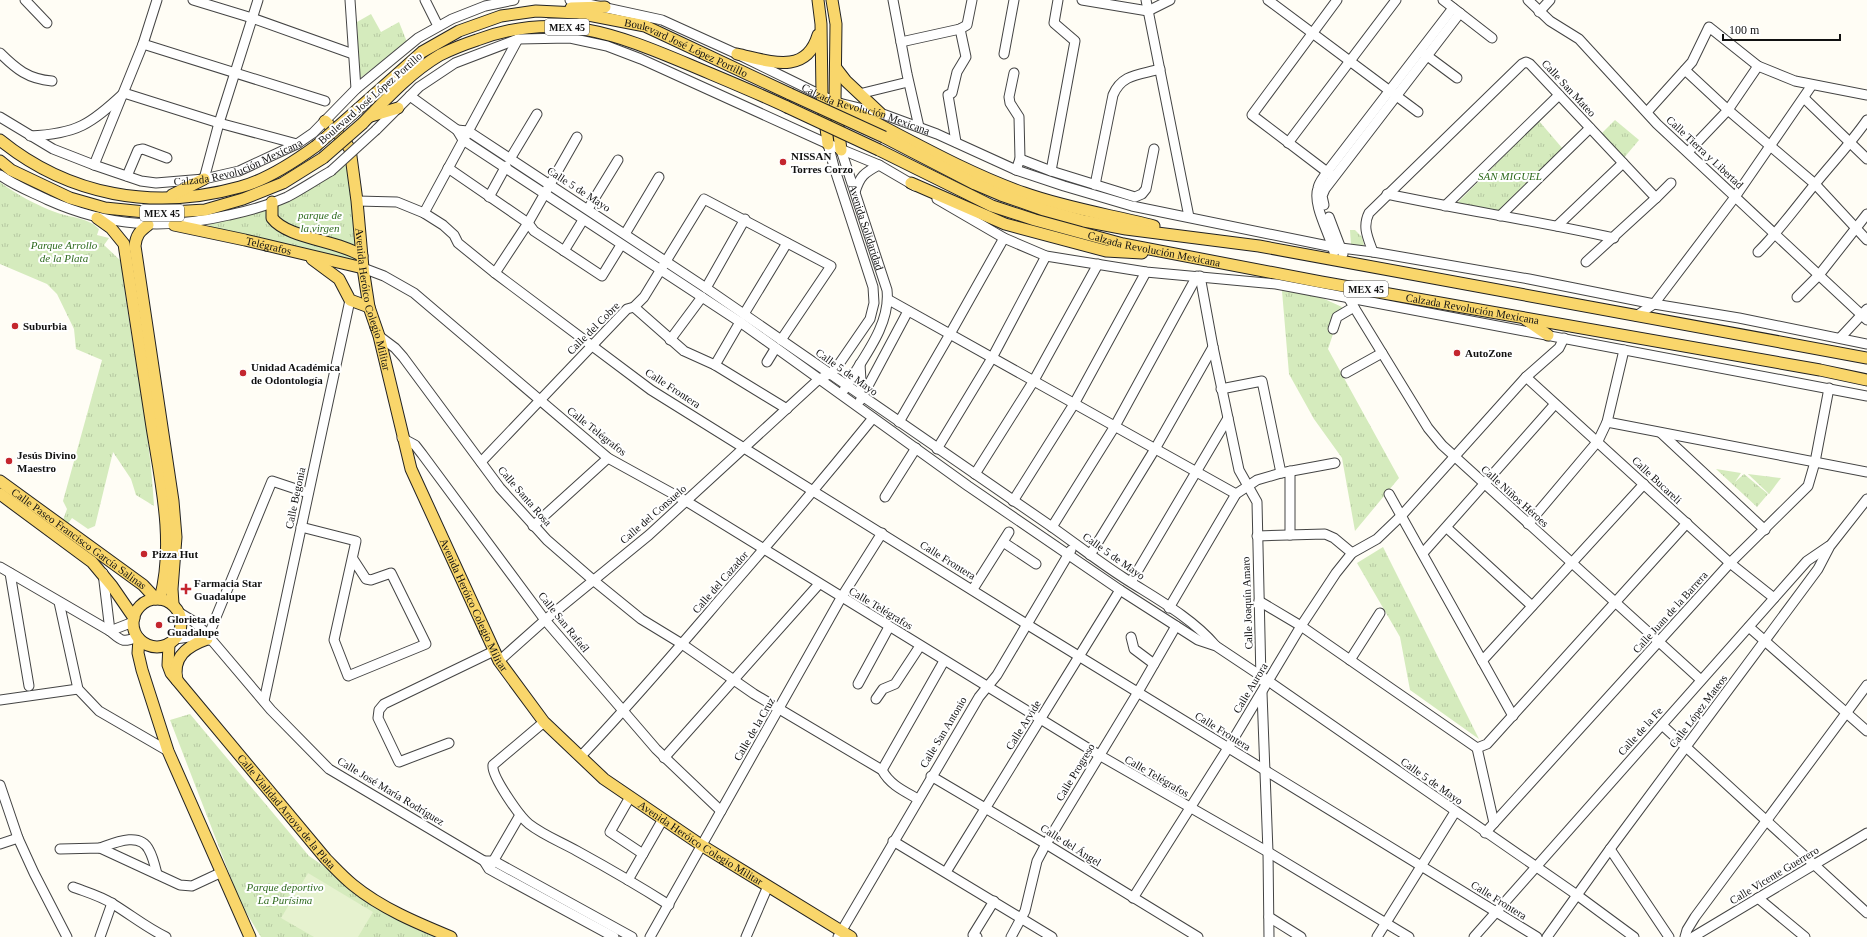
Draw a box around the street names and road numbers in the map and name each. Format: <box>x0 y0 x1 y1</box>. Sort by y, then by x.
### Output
street label: Boulevard José López Portillo <box>623 16 750 80</box>
road number: MEX 45 <box>545 19 589 35</box>
street label: Boulevard José López Portillo <box>316 49 425 146</box>
street label: Calle San Mateo <box>1540 57 1599 119</box>
street label: Calzada Revolución Mexicana <box>800 81 932 137</box>
street label: Calle Tierra y Libertad <box>1664 113 1746 191</box>
street label: Calzada Revolución Mexicana <box>173 136 304 188</box>
street label: Calle 5 de Mayo <box>545 164 613 214</box>
street label: Avenida Solidaridad <box>847 182 886 272</box>
road number: MEX 45 <box>140 205 184 221</box>
street label: Avenida Heróico Colegio Militar <box>353 227 393 372</box>
street label: Calzada Revolución Mexicana <box>1087 229 1221 269</box>
street label: Telégrafos <box>245 234 293 257</box>
road number: MEX 45 <box>1344 281 1388 297</box>
street label: Calzada Revolución Mexicana <box>1405 291 1540 326</box>
street label: Calle del Cobre <box>564 299 622 357</box>
street label: Calle 5 de Mayo <box>814 346 881 398</box>
street label: Calle Frontera <box>643 366 703 410</box>
street label: Calle Telégrafos <box>565 404 629 458</box>
street label: Calle Bucareli <box>1630 454 1684 506</box>
street label: Calle Niños Héroes <box>1479 463 1551 529</box>
street label: Calle Santa Rosa <box>496 464 554 528</box>
street label: Calle Begonia <box>283 466 307 530</box>
street label: Calle del Consuelo <box>617 482 689 546</box>
street label: Calle Paseo Francisco García Salinas <box>9 486 150 591</box>
street label: Calle 5 de Mayo <box>1081 530 1148 582</box>
street label: Avenida Heróico Colegio Militar <box>438 536 511 674</box>
street label: Calle Frontera <box>918 538 978 582</box>
street label: Calle del Cazador <box>690 548 751 616</box>
street label: Calle Joaquín Amaro <box>1239 556 1255 650</box>
street label: Calle Juan de la Barrera <box>1630 569 1710 655</box>
street label: Calle Telégrafos <box>847 584 915 632</box>
street label: Calle San Rafaél <box>536 590 592 654</box>
street label: Calle Aurora <box>1230 661 1270 715</box>
street label: Calle López Mateos <box>1667 672 1729 750</box>
street label: Calle San Antonio <box>917 694 969 770</box>
street label: Calle de la Cruz <box>731 695 777 763</box>
street label: Calle Arvide <box>1003 698 1043 752</box>
street label: Calle de la Fe <box>1615 704 1665 758</box>
street label: Calle Frontera <box>1193 709 1253 753</box>
street label: Calle Progreso <box>1053 741 1097 803</box>
street label: Calle Vialidad Arroyo de la Plata <box>235 752 338 871</box>
street label: Calle Telégrafos <box>1123 753 1191 799</box>
street label: Calle José María Rodríguez <box>335 754 447 828</box>
street label: Calle 5 de Mayo <box>1399 755 1466 807</box>
street label: Avenida Heróico Colegio Militar <box>636 798 765 888</box>
street label: Calle del Ángel <box>1039 822 1103 868</box>
street label: Calle Vicente Guerrero <box>1727 843 1821 906</box>
street label: Calle Frontera <box>1469 878 1529 922</box>

